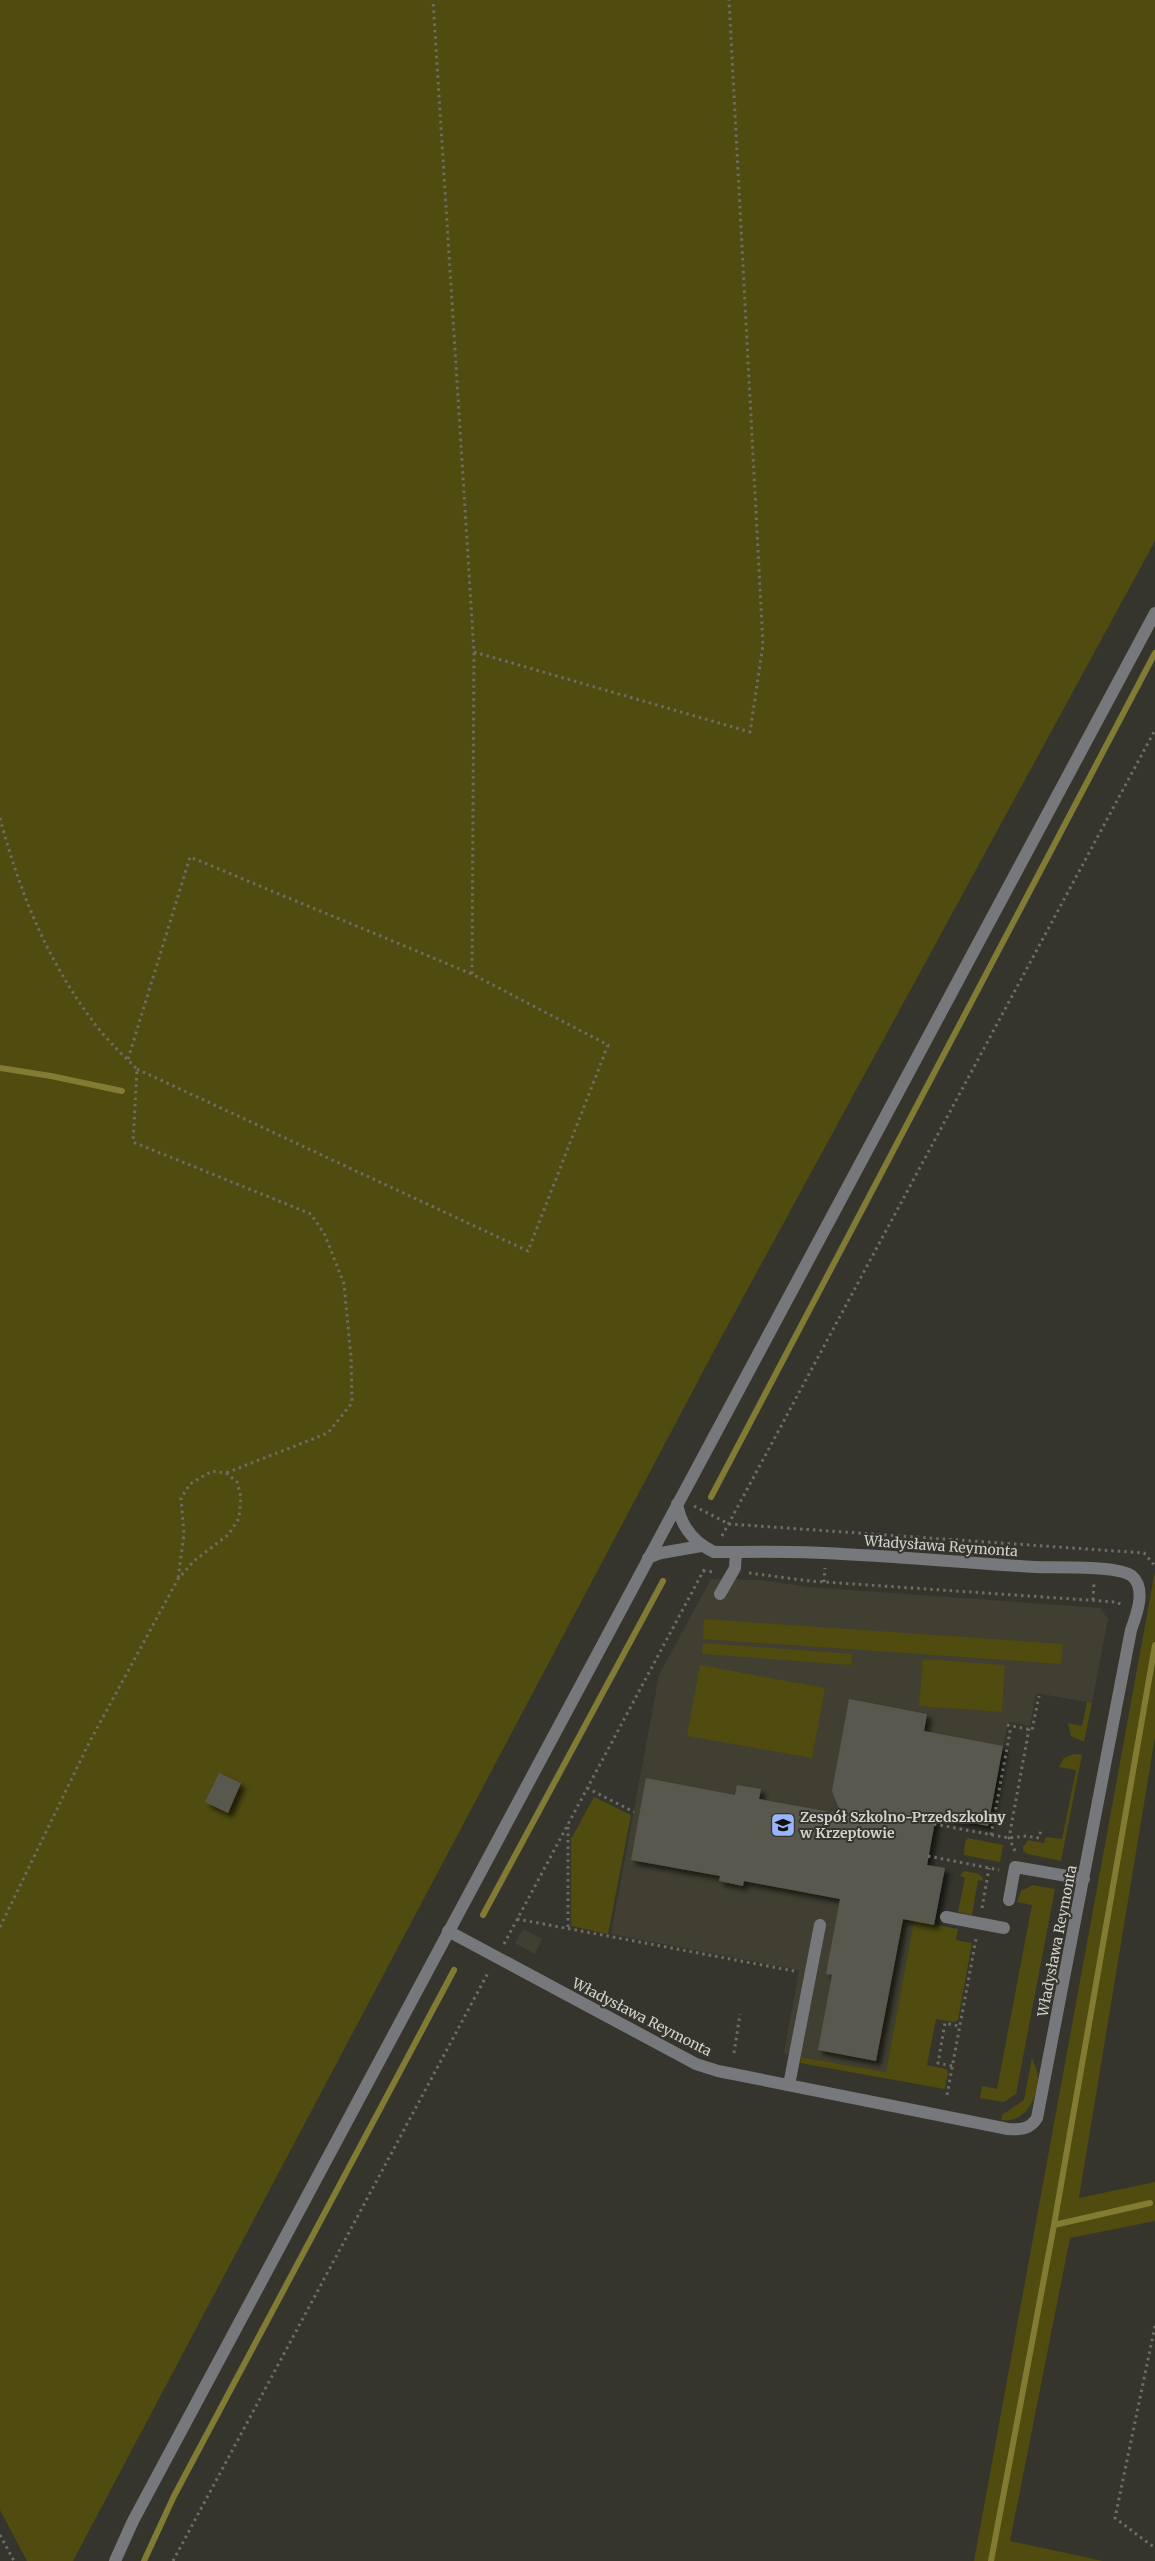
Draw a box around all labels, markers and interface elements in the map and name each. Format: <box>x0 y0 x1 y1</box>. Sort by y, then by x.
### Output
street label: Władysława Reymonta <box>862 1532 1019 1560</box>
place label: Zespół Szkolno-Przedszkolny w Krzeptowie <box>799 1808 1006 1842</box>
school or university icon: Zespół Szkolno-Przedszkolny w Krzeptowie <box>770 1812 796 1838</box>
street label: Władysława Reymonta <box>1033 1863 1081 2019</box>
street label: Władysława Reymonta <box>568 1974 715 2060</box>

